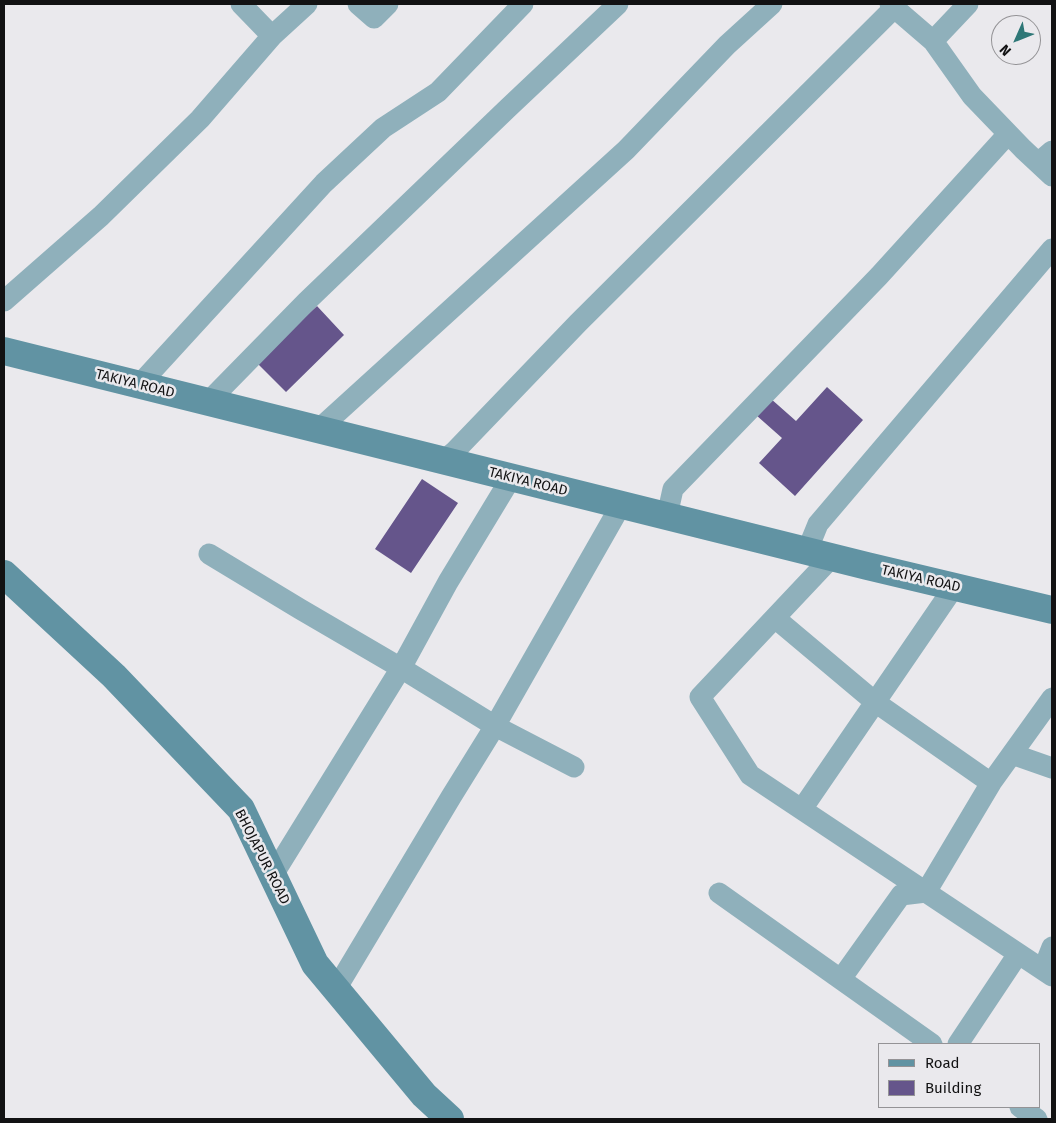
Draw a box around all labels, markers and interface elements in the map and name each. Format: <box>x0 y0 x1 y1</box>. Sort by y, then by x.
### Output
north arrow <box>991 15 1041 65</box>
text: N <box>996 41 1015 59</box>
street label: TAKIYA ROAD <box>94 366 176 402</box>
street label: TAKIYA ROAD <box>487 464 569 500</box>
street label: TAKIYA ROAD <box>880 562 962 596</box>
street label: BHOJAPUR ROAD <box>231 807 293 907</box>
legend <box>878 1043 1041 1108</box>
text: Road <box>925 1054 960 1072</box>
text: Building <box>925 1079 981 1097</box>

